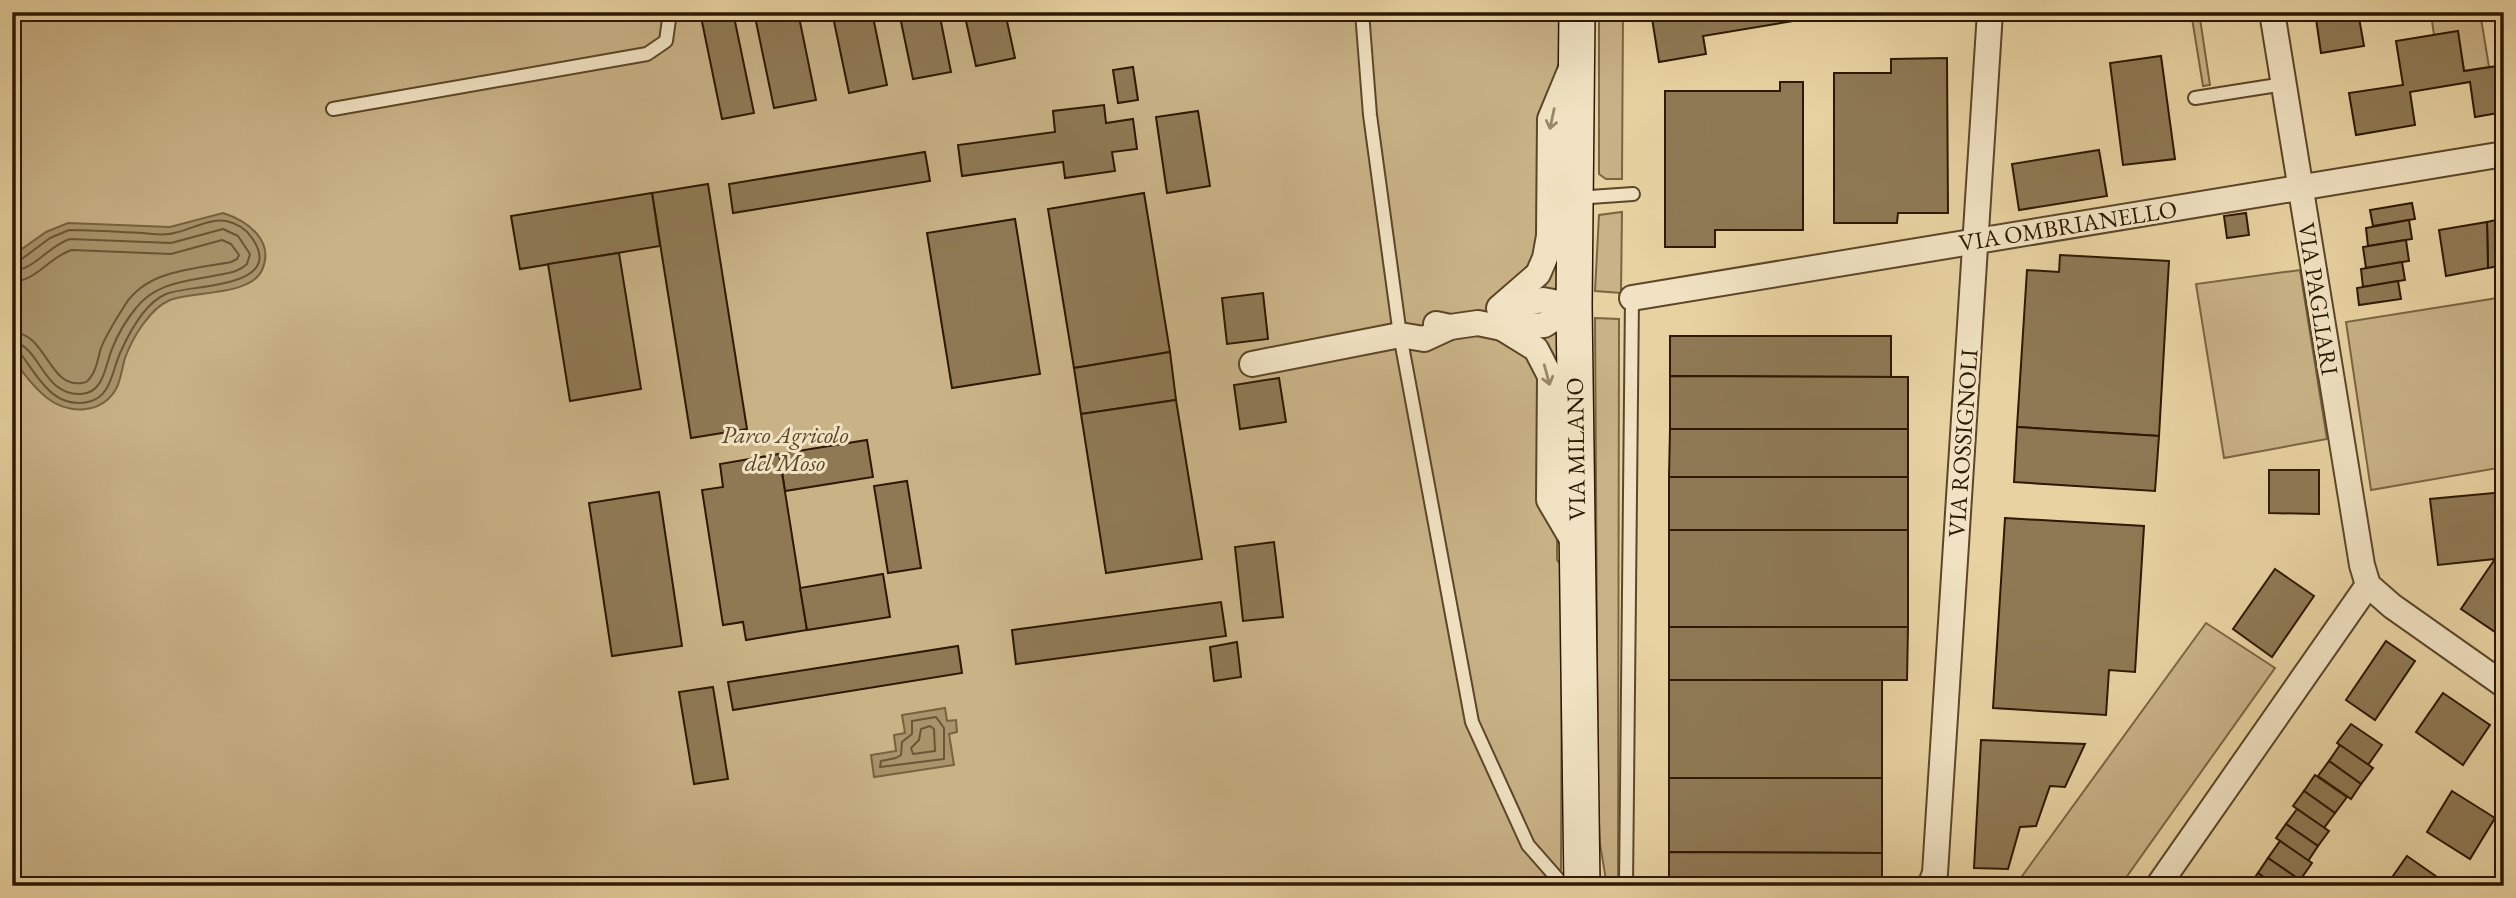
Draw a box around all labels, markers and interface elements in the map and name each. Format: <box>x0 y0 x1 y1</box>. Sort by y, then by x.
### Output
one-way arrow <box>1545 108 1558 130</box>
street label: VIA OMBRIANELLO <box>1957 193 2179 258</box>
street label: VIA PAGLIARI <box>2291 220 2346 378</box>
street label: VIA ROSSIGNOLI <box>1940 348 1985 538</box>
one-way arrow <box>1541 363 1554 385</box>
street label: VIA MILANO <box>1559 377 1592 521</box>
park label: Parco Agricolo del Moso <box>721 419 849 478</box>

